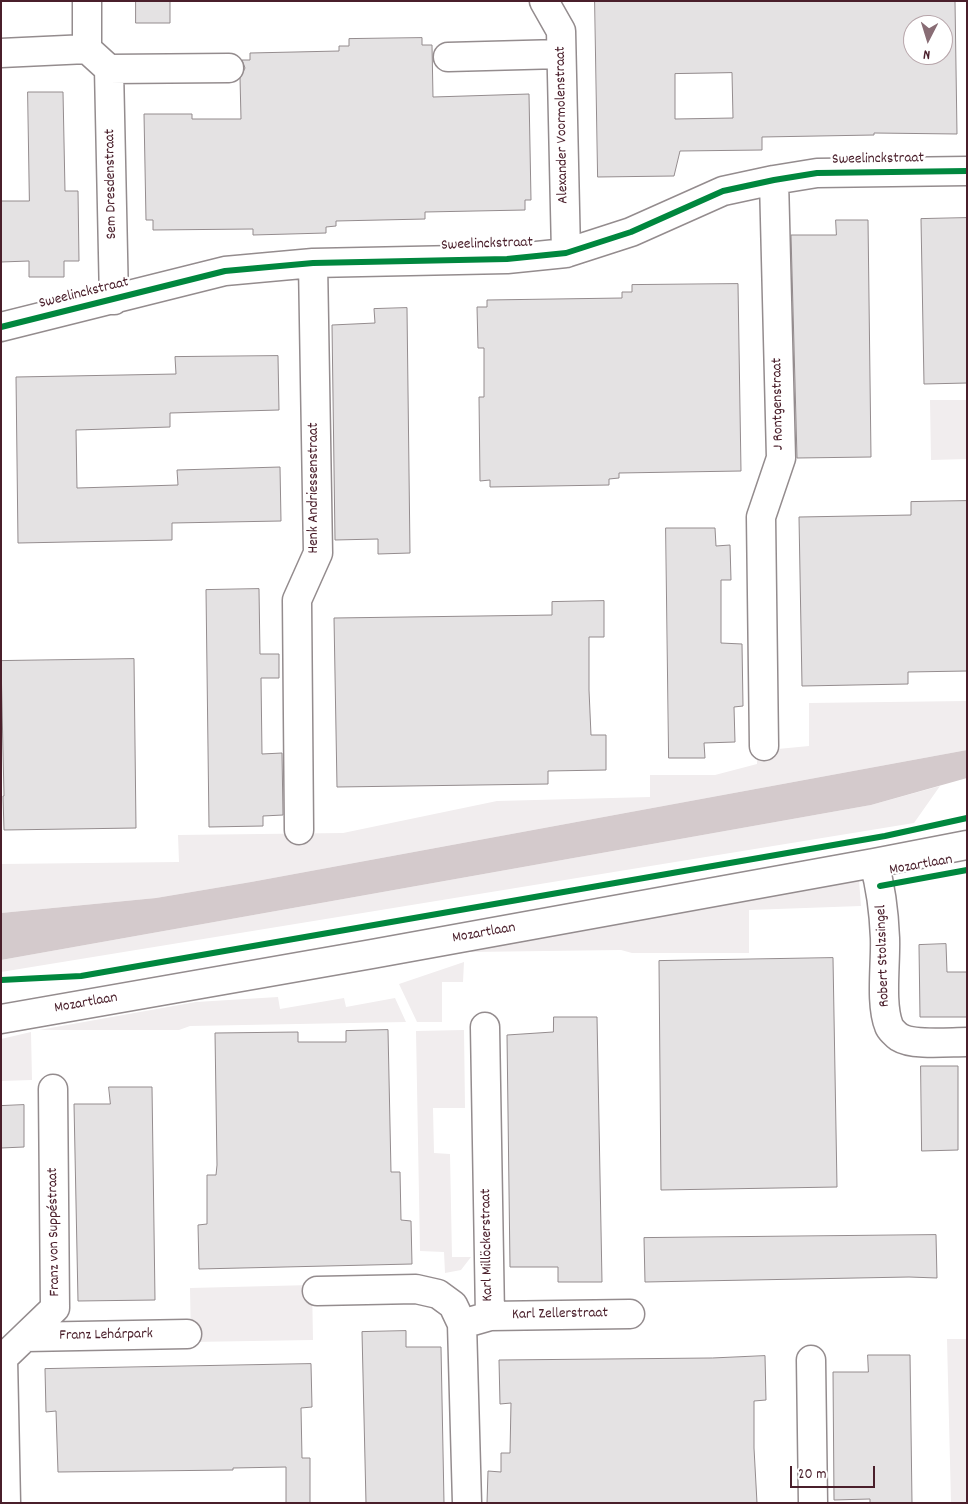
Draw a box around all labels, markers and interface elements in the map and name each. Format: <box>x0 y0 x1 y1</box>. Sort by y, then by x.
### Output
north arrow <box>903 15 953 65</box>
text: N <box>922 44 931 64</box>
street label: Alexander Voormolenstraat <box>553 46 573 204</box>
street label: Sem Dresdenstraat <box>102 128 122 240</box>
street label: Sweelinckstraat <box>832 150 924 170</box>
street label: Sweelinckstraat <box>441 234 533 256</box>
street label: Sweelinckstraat <box>37 274 131 314</box>
street label: J Rontgenstraat <box>769 358 789 450</box>
street label: Henk Andriessenstraat <box>306 422 324 554</box>
street label: Mozartlaan <box>888 852 954 880</box>
street label: Robert Stolzsingel <box>873 904 895 1008</box>
street label: Mozartlaan <box>451 920 517 948</box>
street label: Mozartlaan <box>53 990 119 1018</box>
street label: Franz von Suppéstraat <box>45 1167 65 1297</box>
street label: Karl Millöckerstraat <box>478 1188 498 1302</box>
street label: Karl Zellerstraat <box>512 1305 608 1325</box>
street label: Franz Lehárpark <box>59 1326 153 1346</box>
scale bar <box>793 1456 878 1488</box>
text: 20 m <box>798 1464 826 1486</box>

